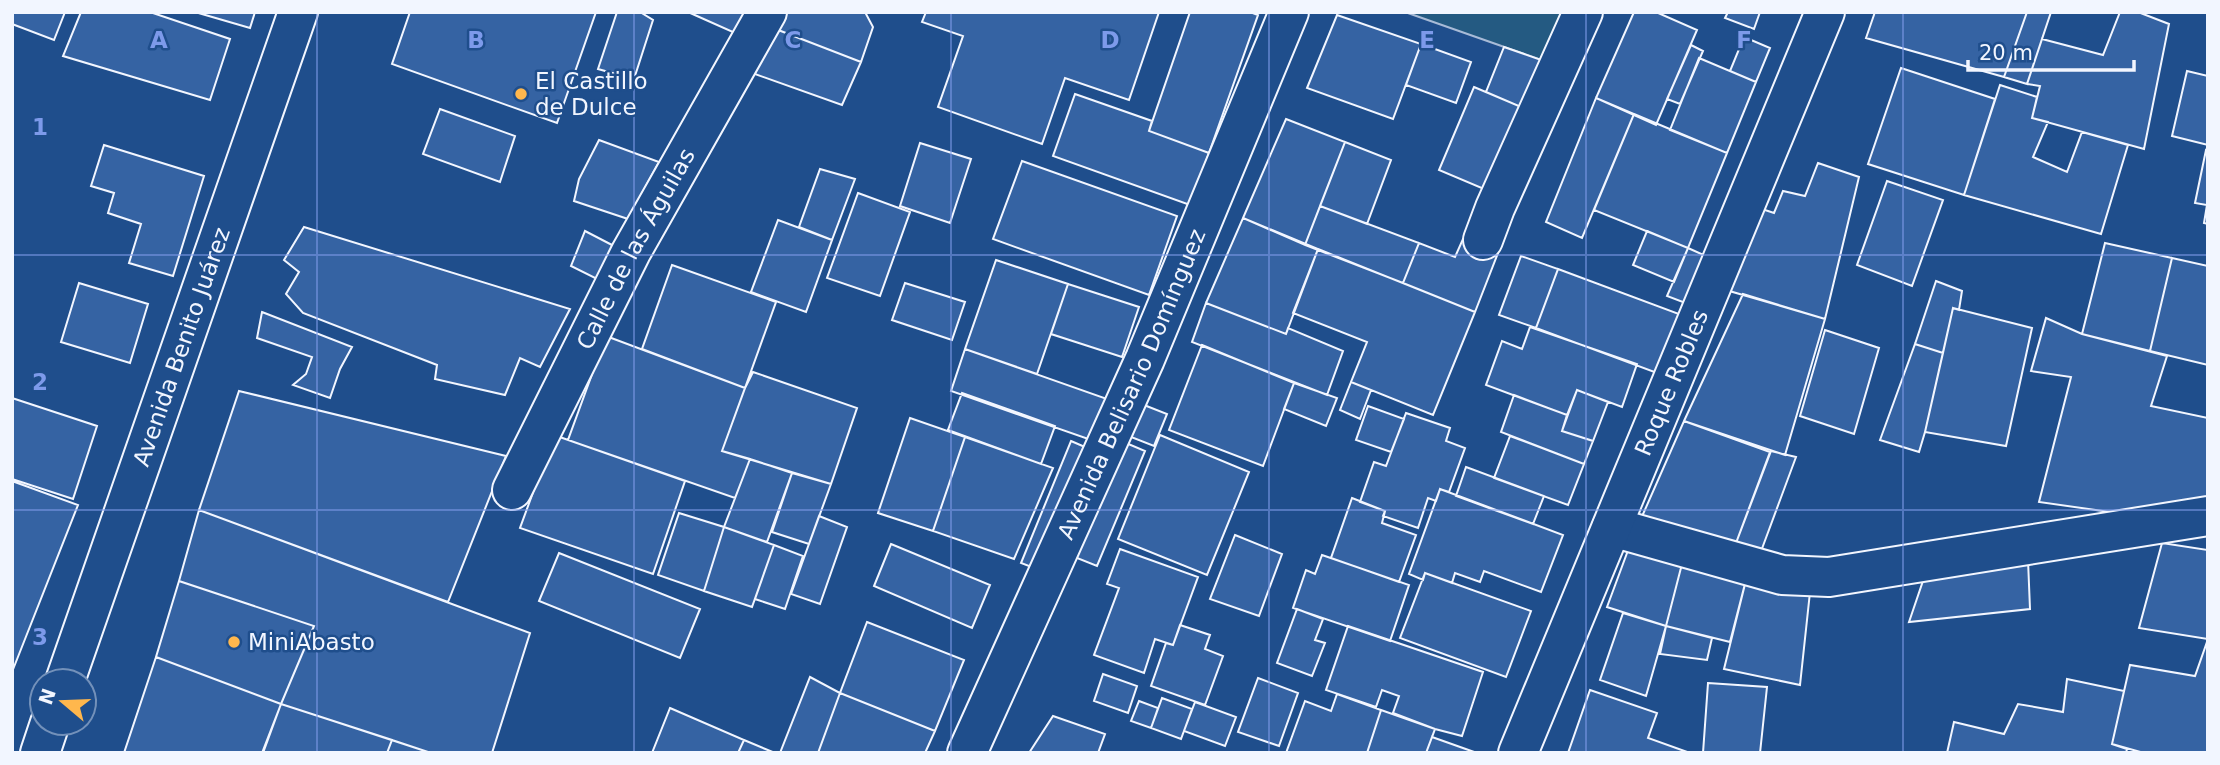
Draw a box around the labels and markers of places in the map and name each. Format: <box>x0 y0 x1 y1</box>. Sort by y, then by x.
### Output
place label: El Castillo de Dulce <box>535 68 648 120</box>
marker: El Castillo de Dulce <box>513 86 529 102</box>
place label: MiniAbasto <box>248 629 375 655</box>
marker: MiniAbasto <box>226 634 242 650</box>

